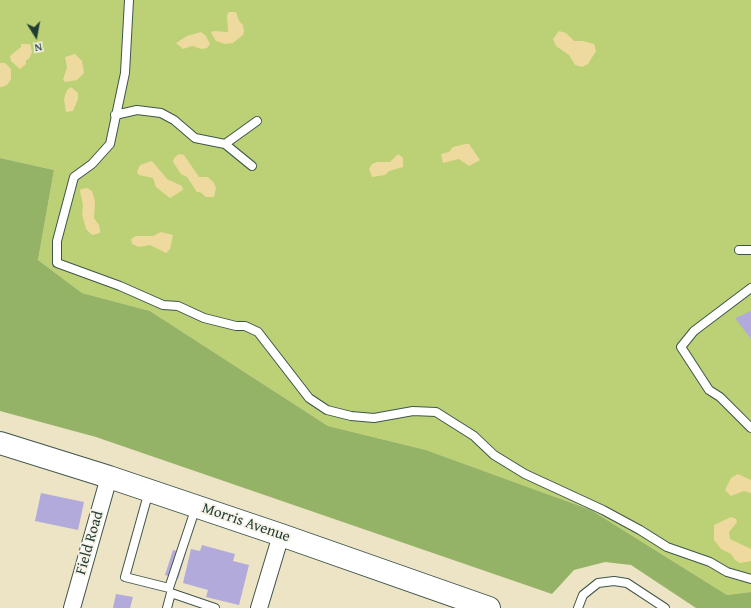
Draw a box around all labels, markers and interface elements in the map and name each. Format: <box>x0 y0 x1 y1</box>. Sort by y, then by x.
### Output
north arrow <box>16 16 56 56</box>
text: N <box>33 39 43 56</box>
street label: Morris Avenue <box>200 500 292 546</box>
street label: Field Road <box>72 509 108 577</box>

